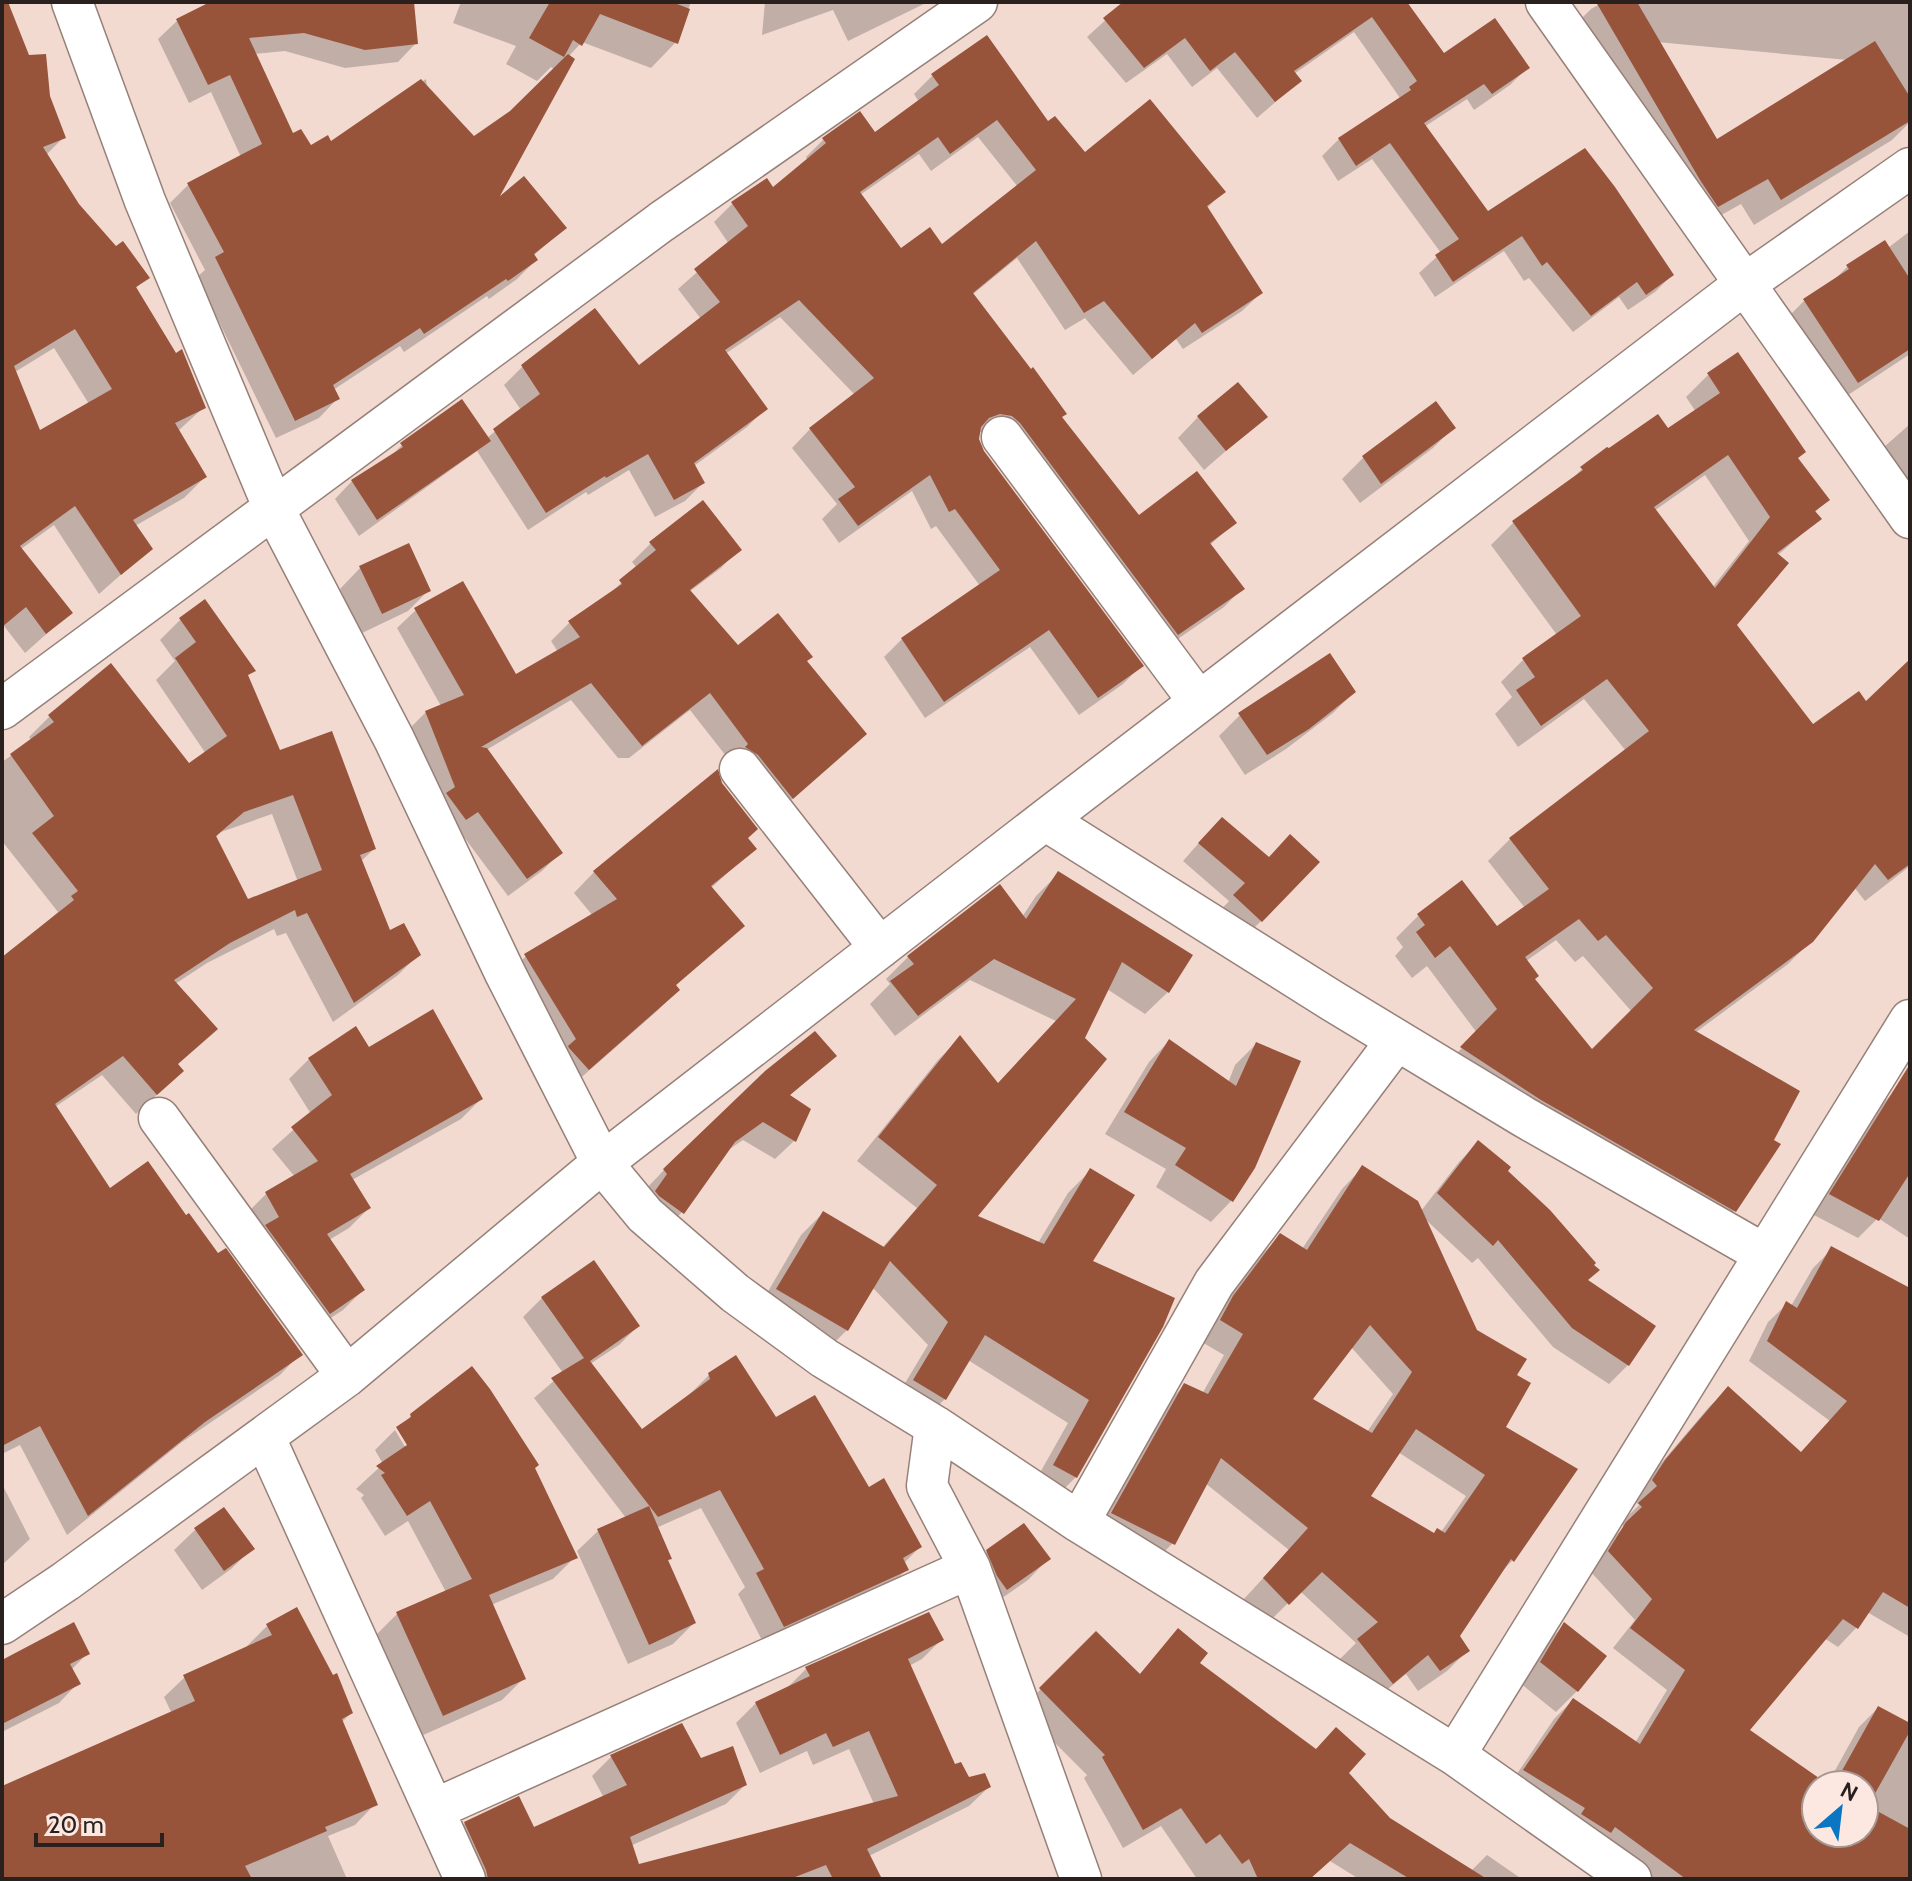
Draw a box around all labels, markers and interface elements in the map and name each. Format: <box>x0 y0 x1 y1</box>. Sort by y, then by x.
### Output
north arrow <box>1800 1769 1880 1849</box>
text: N <box>1836 1776 1862 1807</box>
scale bar <box>36 1797 162 1847</box>
text: 20 m <box>48 1810 104 1839</box>

